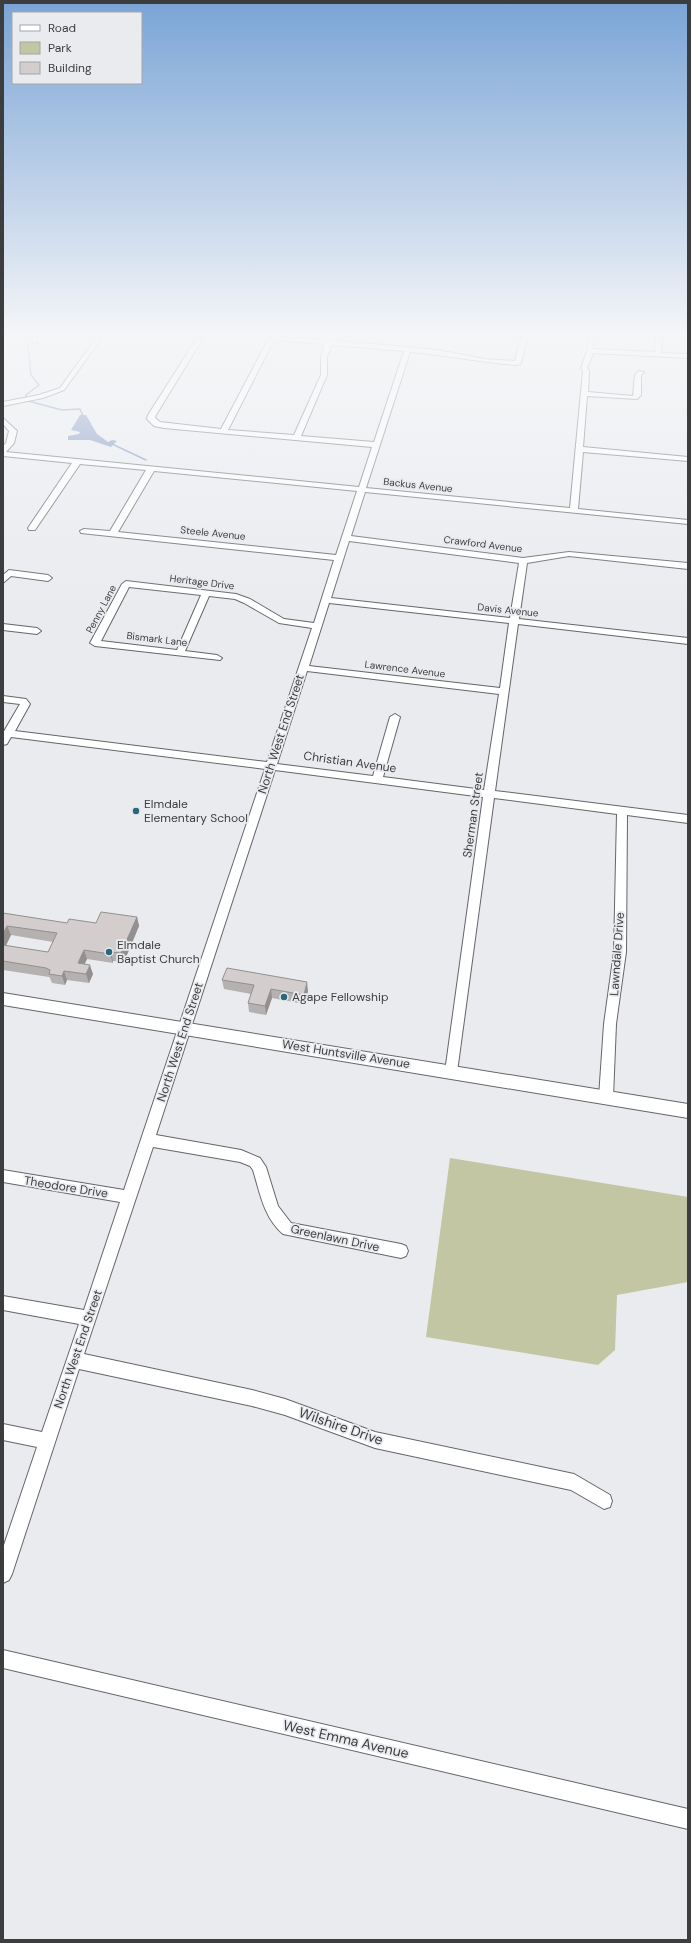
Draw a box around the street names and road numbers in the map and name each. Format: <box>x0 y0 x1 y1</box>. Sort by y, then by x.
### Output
street label: Backus Avenue <box>383 475 454 495</box>
street label: Steele Avenue <box>180 523 247 543</box>
street label: Crawford Avenue <box>443 533 524 555</box>
street label: Heritage Drive <box>169 572 236 592</box>
street label: Penny Lane <box>83 582 119 635</box>
street label: Davis Avenue <box>477 600 540 620</box>
street label: Bismark Lane <box>126 629 189 649</box>
street label: Lawrence Avenue <box>364 658 446 680</box>
street label: North West End Street <box>254 672 308 796</box>
street label: Christian Avenue <box>303 748 398 776</box>
street label: Sherman Street <box>459 771 487 859</box>
street label: Lawndale Drive <box>606 911 628 996</box>
street label: North West End Street <box>153 980 207 1104</box>
street label: West Huntsville Avenue <box>281 1036 411 1072</box>
street label: Theodore Drive <box>23 1172 109 1202</box>
street label: Greenlawn Drive <box>289 1221 381 1255</box>
street label: North West End Street <box>50 1287 106 1410</box>
street label: Wilshire Drive <box>296 1403 386 1449</box>
street label: West Emma Avenue <box>281 1716 411 1762</box>

